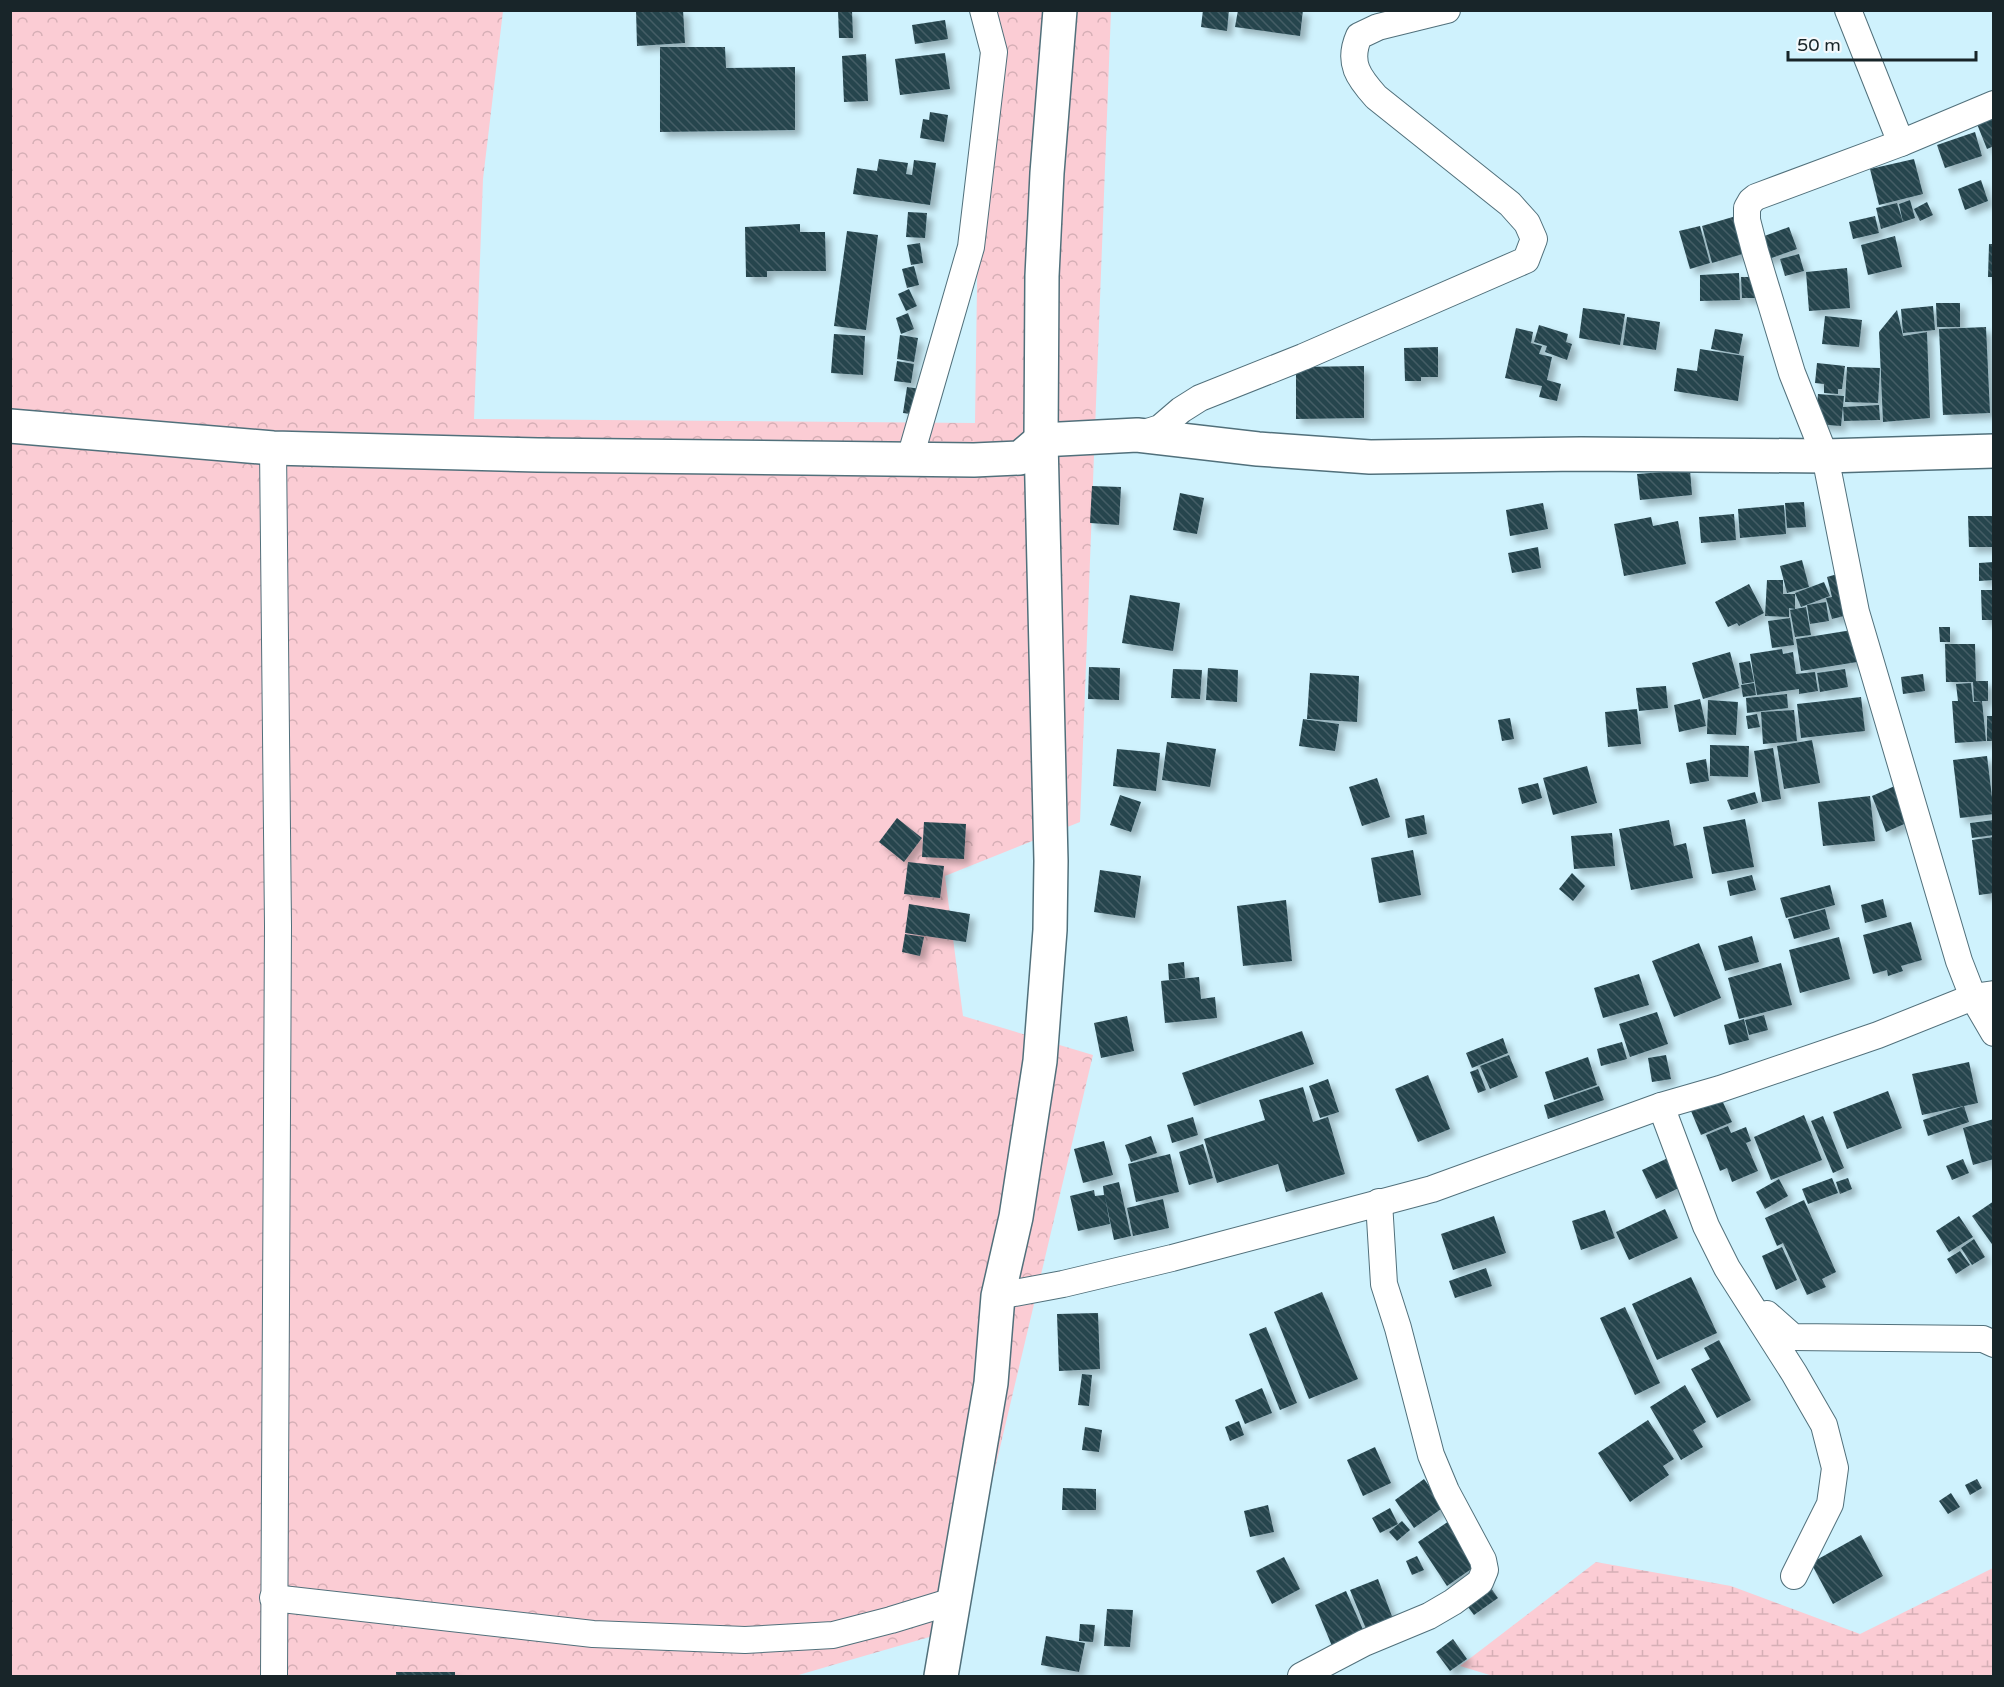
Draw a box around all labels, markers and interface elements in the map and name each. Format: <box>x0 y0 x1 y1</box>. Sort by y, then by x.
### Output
scale bar <box>1788 24 1976 62</box>
text: 50 m <box>1797 34 1841 56</box>

